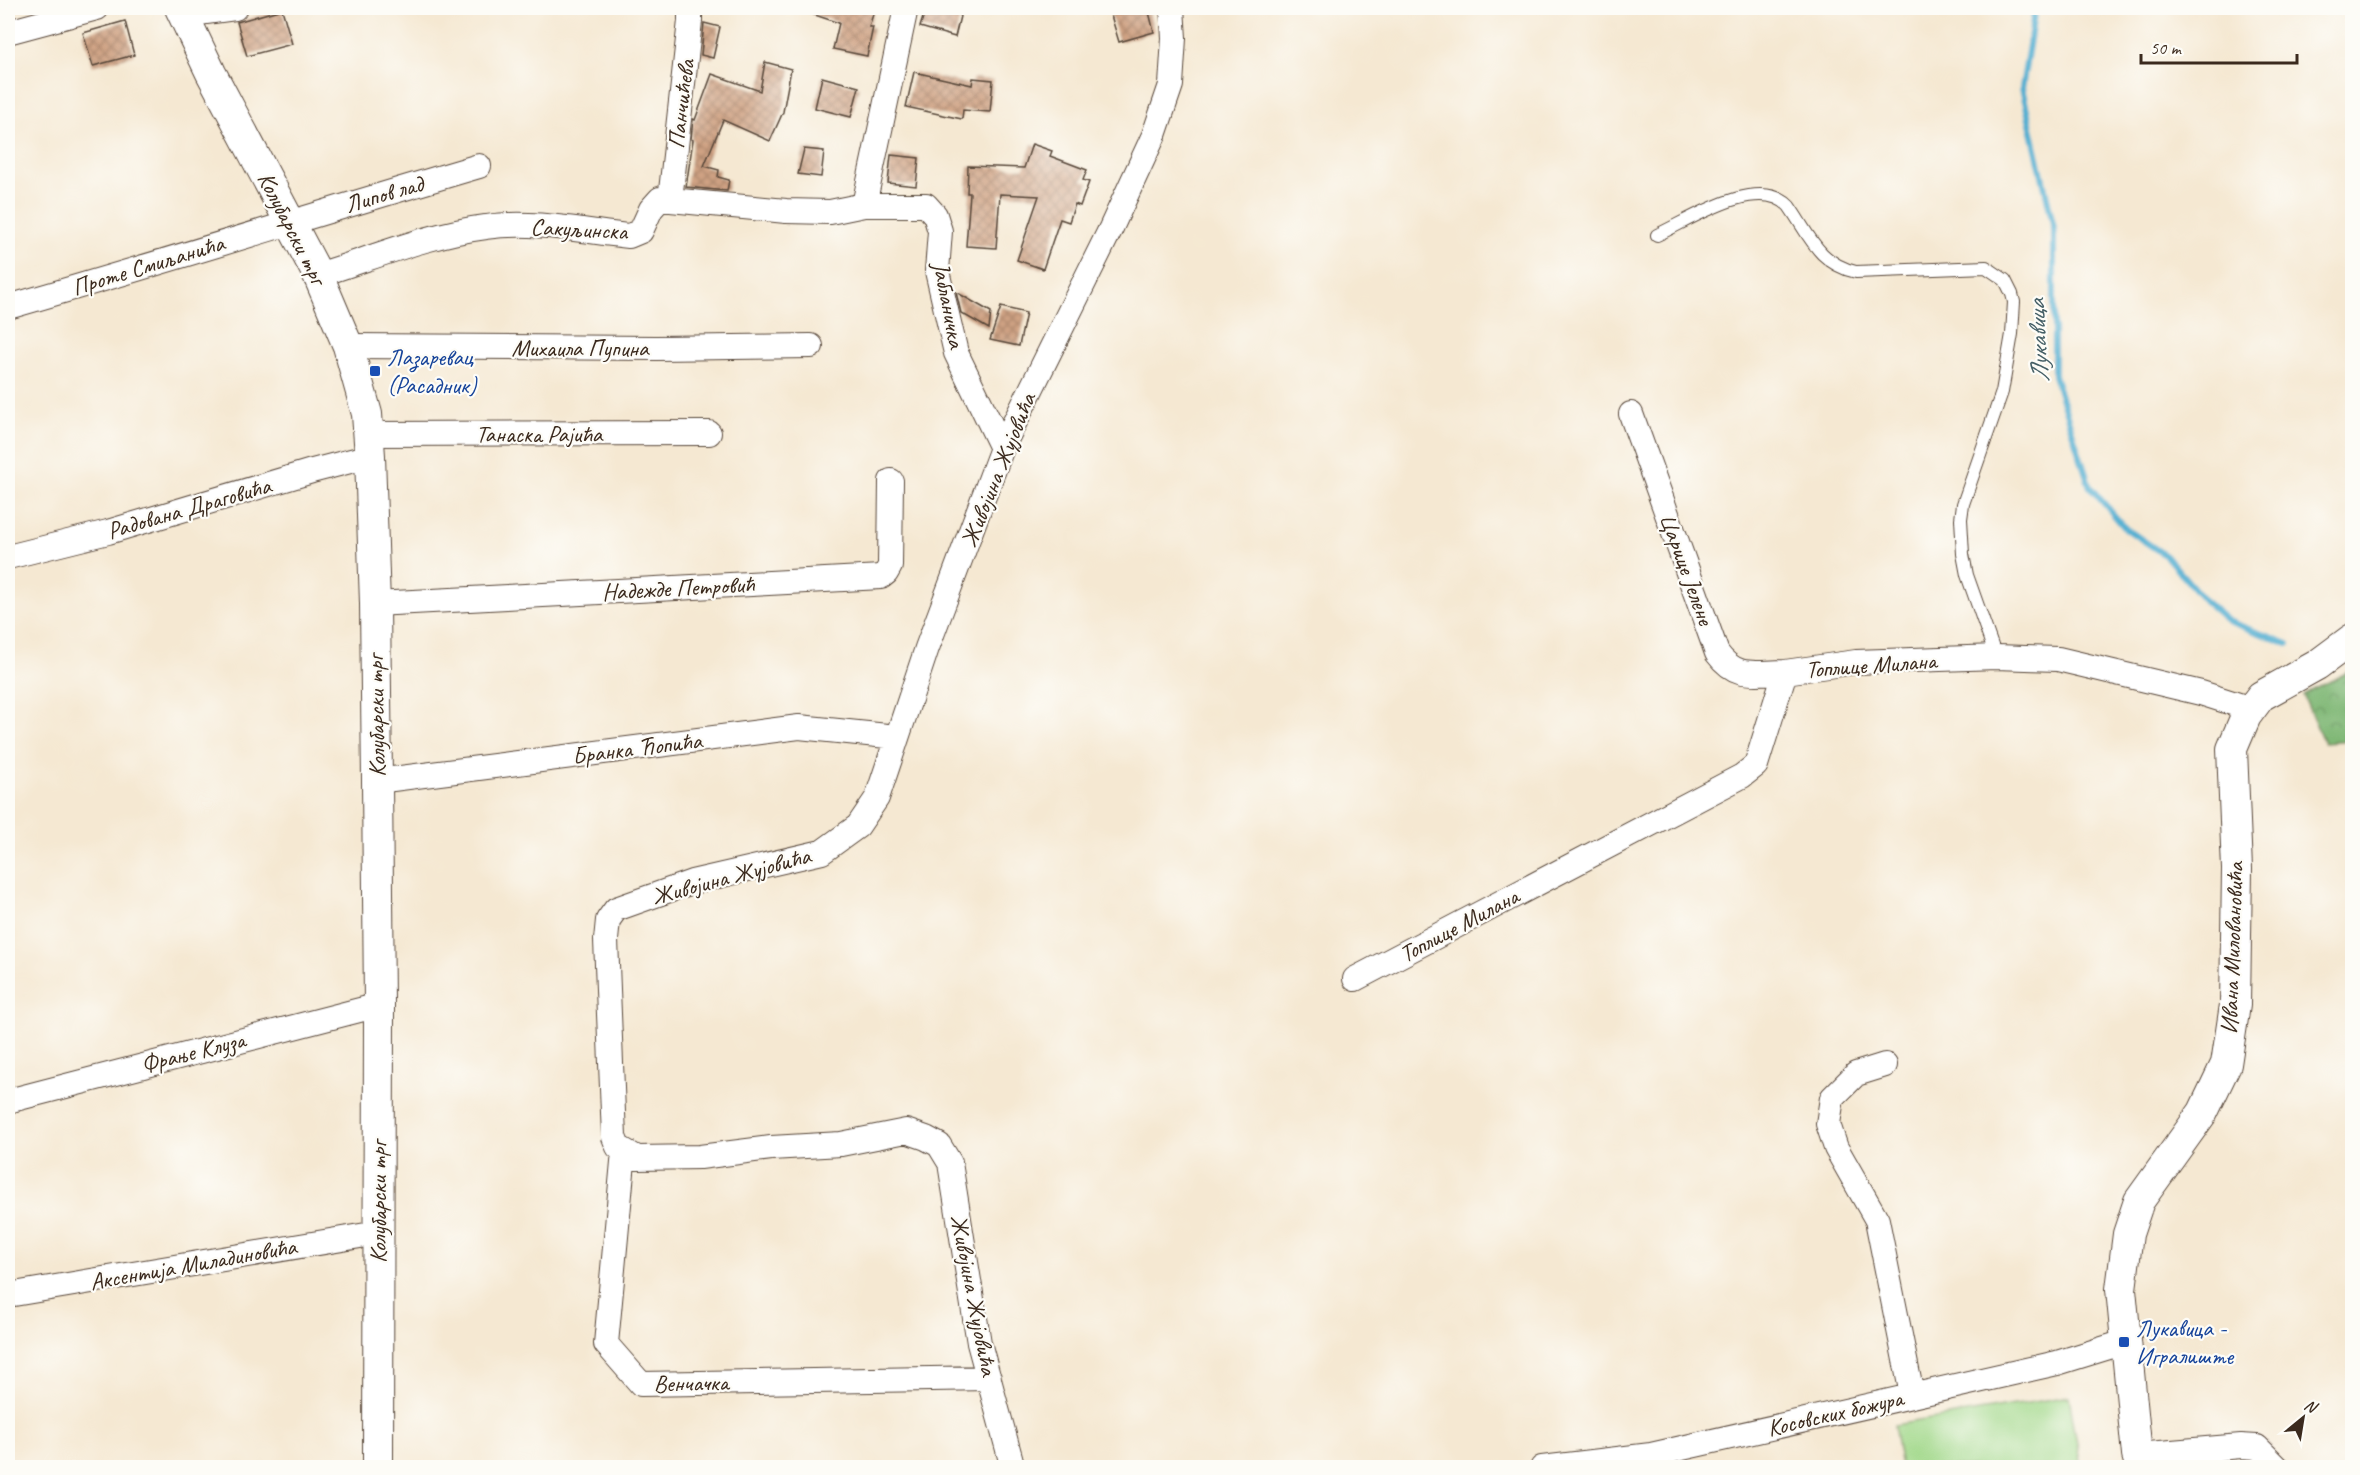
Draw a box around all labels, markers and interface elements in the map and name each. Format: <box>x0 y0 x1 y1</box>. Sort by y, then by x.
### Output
scale bar <box>2141 27 2297 65</box>
text: 50 m <box>2150 37 2183 59</box>
street label: Панчићева <box>661 56 701 150</box>
street label: Колубарски трг <box>251 167 335 292</box>
street label: Липов лад <box>341 168 429 219</box>
street label: Сакуљинска <box>530 211 630 247</box>
street label: Проте Смиљанића <box>68 227 229 302</box>
street label: Јабланичка <box>926 258 972 352</box>
water label: Лукавица <box>2019 296 2057 383</box>
street label: Михаила Пупина <box>511 333 650 363</box>
place label: Лазаревац (Расадник) <box>387 342 478 400</box>
marker: Лазаревац (Расадник) <box>368 364 382 378</box>
street label: Живојина Жујовића <box>953 387 1043 551</box>
street label: Танаска Рајића <box>476 419 604 449</box>
street label: Радована Драговића <box>104 470 276 546</box>
street label: Царице Јелене <box>1653 509 1722 631</box>
street label: Надежде Петровић <box>601 569 756 607</box>
street label: Топлице Милана <box>1805 645 1939 685</box>
street label: Колубарски трг <box>360 651 392 777</box>
street label: Бранка Ћопића <box>570 725 705 771</box>
street label: Живојина Жујовића <box>648 840 815 912</box>
street label: Ивана Миловановића <box>2214 860 2250 1035</box>
street label: Топлице Милана <box>1394 880 1526 969</box>
street label: Фрање Клуза <box>138 1024 250 1079</box>
street label: Колубарски трг <box>363 1138 393 1263</box>
street label: Живојина Жујовића <box>944 1212 1005 1380</box>
street label: Аксентија Миладиновића <box>87 1231 300 1297</box>
place label: Лукавица - Игралиште <box>2136 1313 2235 1371</box>
marker: Лукавица - Игралиште <box>2117 1335 2131 1349</box>
street label: Венчачка <box>653 1367 731 1399</box>
street label: Косовских божура <box>1764 1382 1908 1443</box>
north arrow <box>2273 1388 2333 1448</box>
text: N <box>2301 1395 2322 1419</box>

